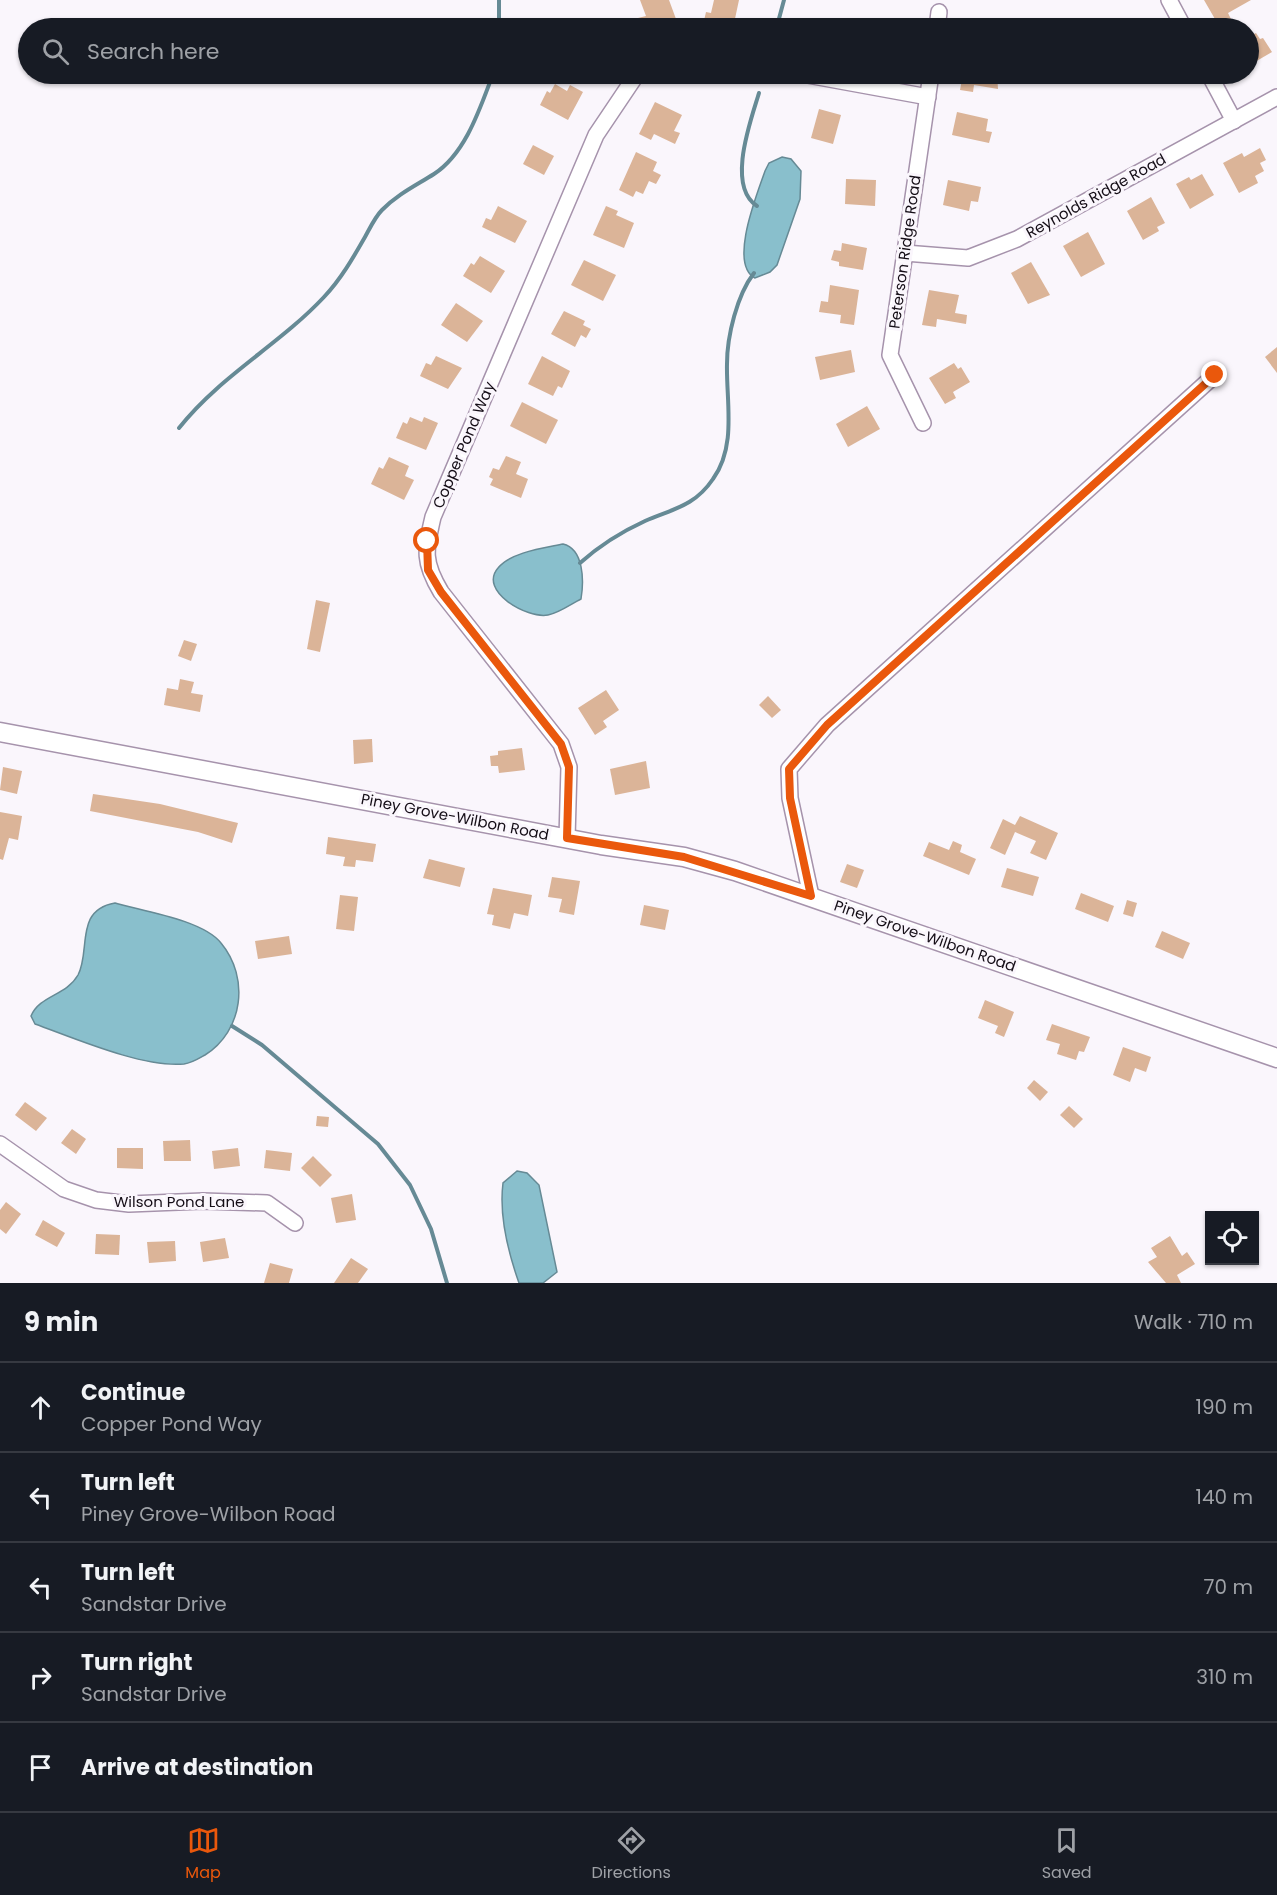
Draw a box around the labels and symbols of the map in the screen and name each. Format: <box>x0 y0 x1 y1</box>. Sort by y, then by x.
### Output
street label: Reynolds Ridge Road <box>1022 148 1170 243</box>
street label: Peterson Ridge Road <box>883 174 926 330</box>
route end <box>1201 361 1227 387</box>
street label: Copper Pond Way <box>427 378 500 511</box>
route start <box>413 527 439 553</box>
street label: Piney Grove-Wilbon Road <box>359 788 551 845</box>
street label: Piney Grove-Wilbon Road <box>831 895 1019 977</box>
street label: Wilson Pond Lane <box>114 1191 244 1212</box>

